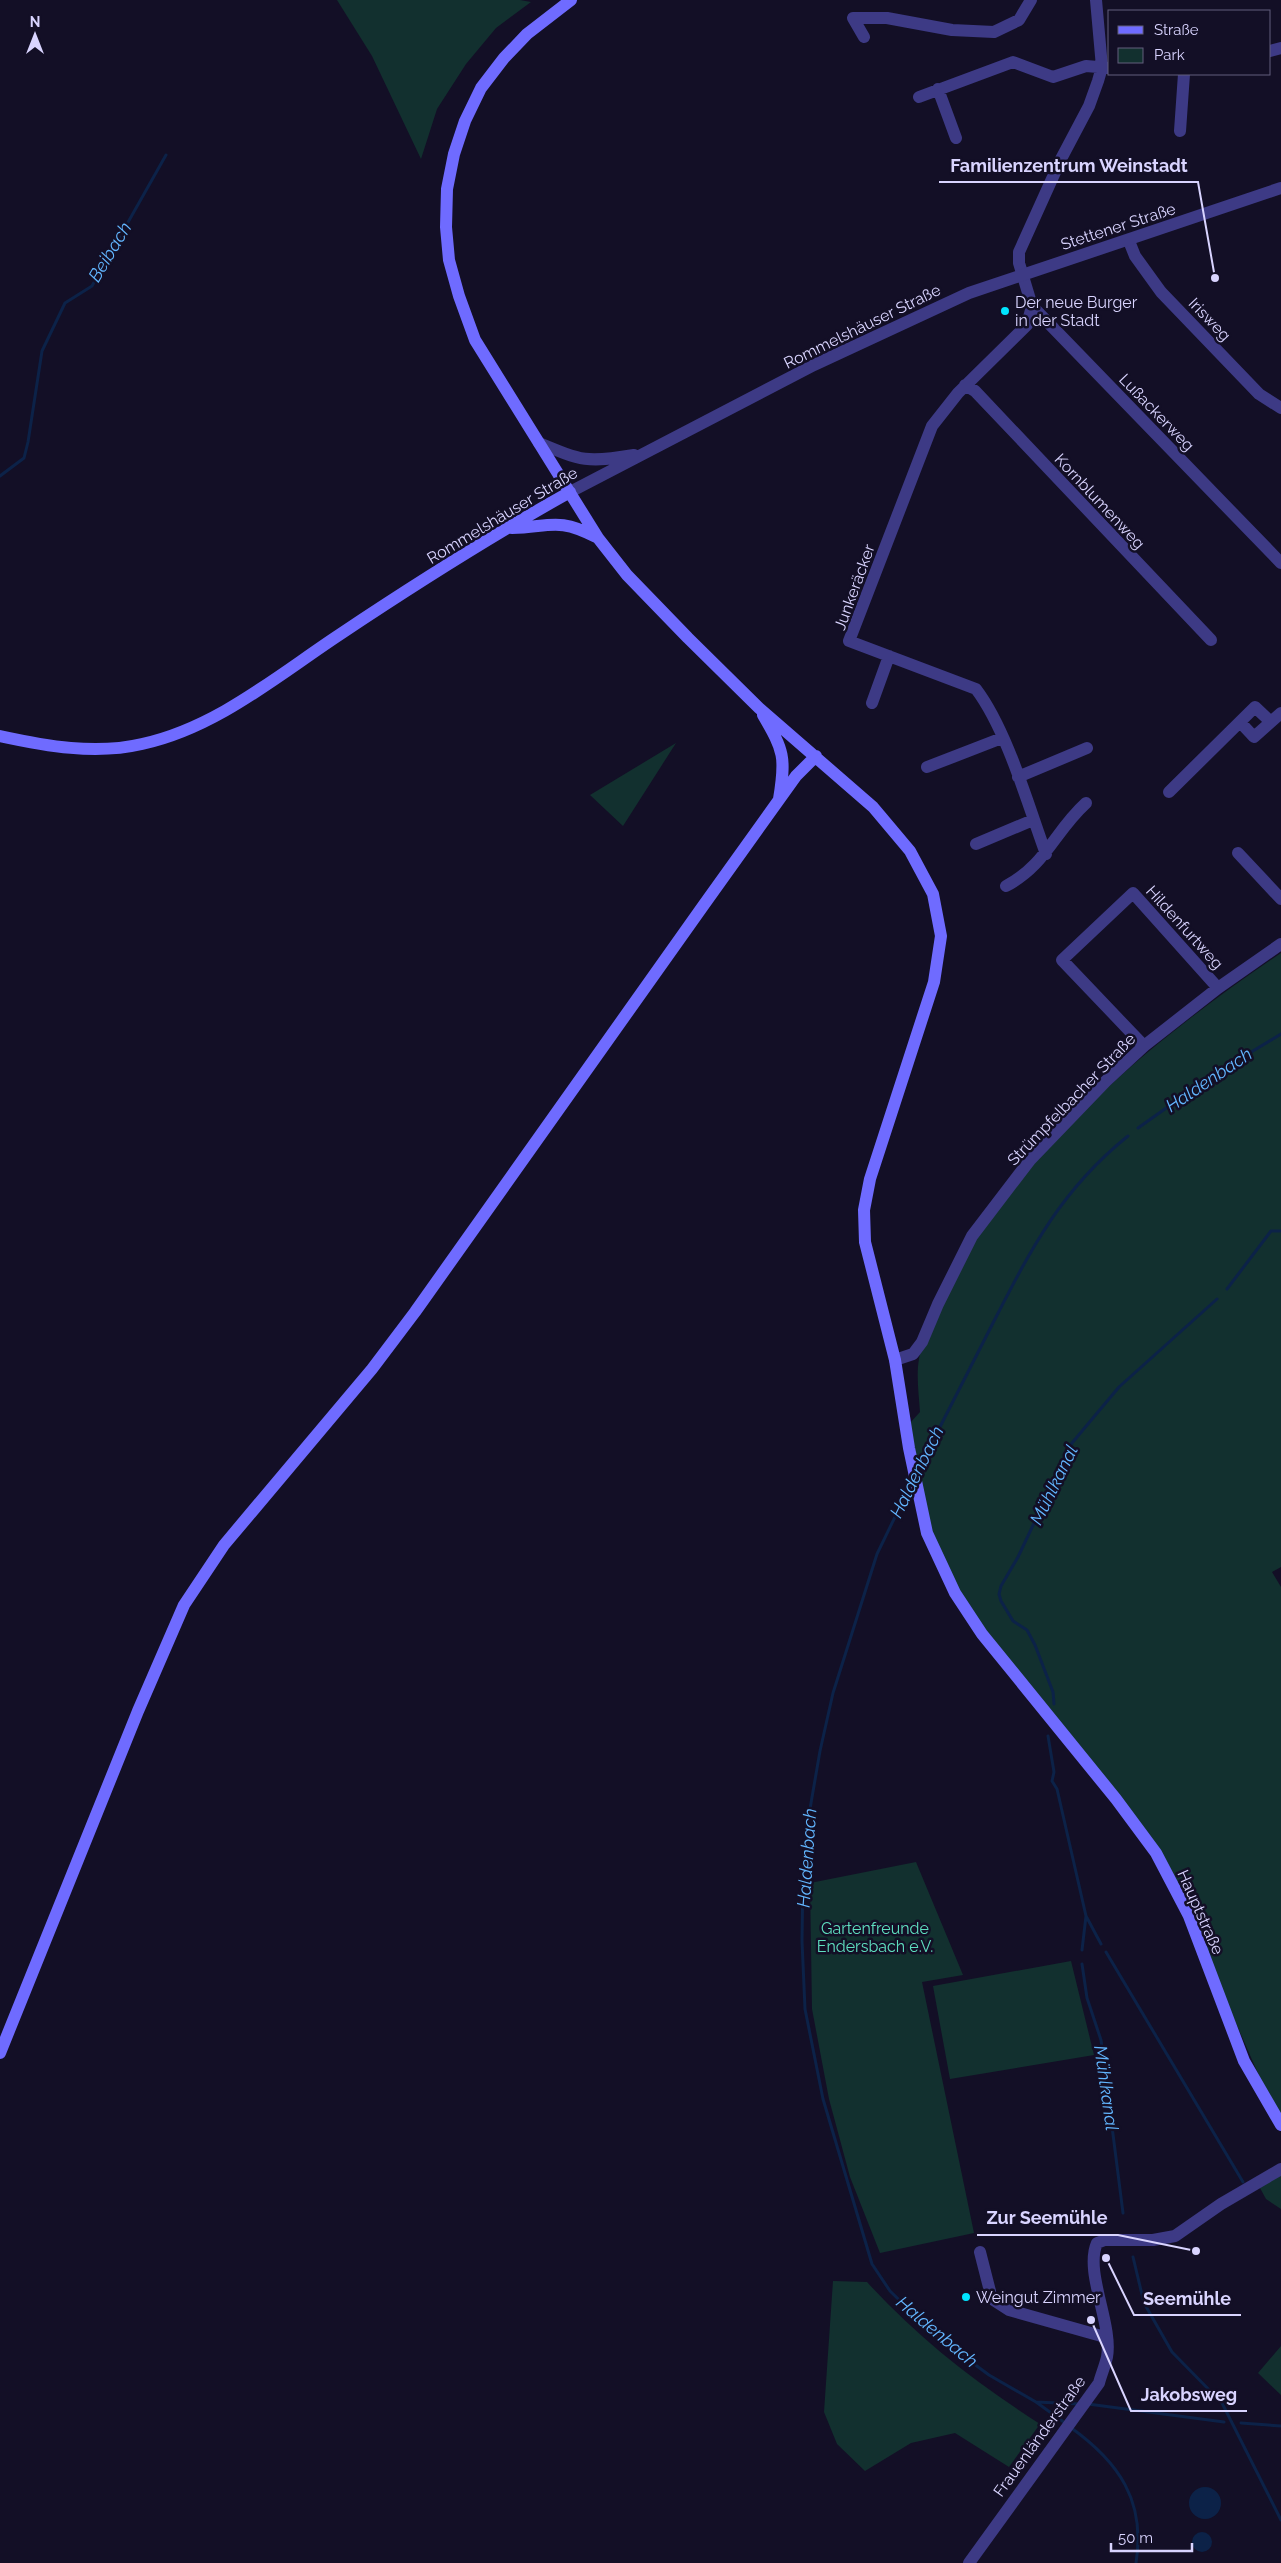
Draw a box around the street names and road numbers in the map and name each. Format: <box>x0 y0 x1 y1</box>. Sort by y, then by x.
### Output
street label: Stettener Straße <box>1058 199 1178 254</box>
street label: Rommelshäuser Straße <box>781 280 944 373</box>
street label: Irisweg <box>1185 294 1235 345</box>
street label: Lußackerweg <box>1115 370 1198 455</box>
street label: Kornblumenweg <box>1051 450 1149 553</box>
street label: Rommelshäuser Straße <box>424 463 581 568</box>
street label: Junkeräcker <box>830 541 879 633</box>
street label: Hildenfurtweg <box>1142 882 1227 973</box>
street label: Strümpfelbacher Straße <box>1003 1029 1139 1169</box>
street label: Hauptstraße <box>1173 1867 1228 1957</box>
street label: Frauenländerstraße <box>989 2372 1090 2500</box>

